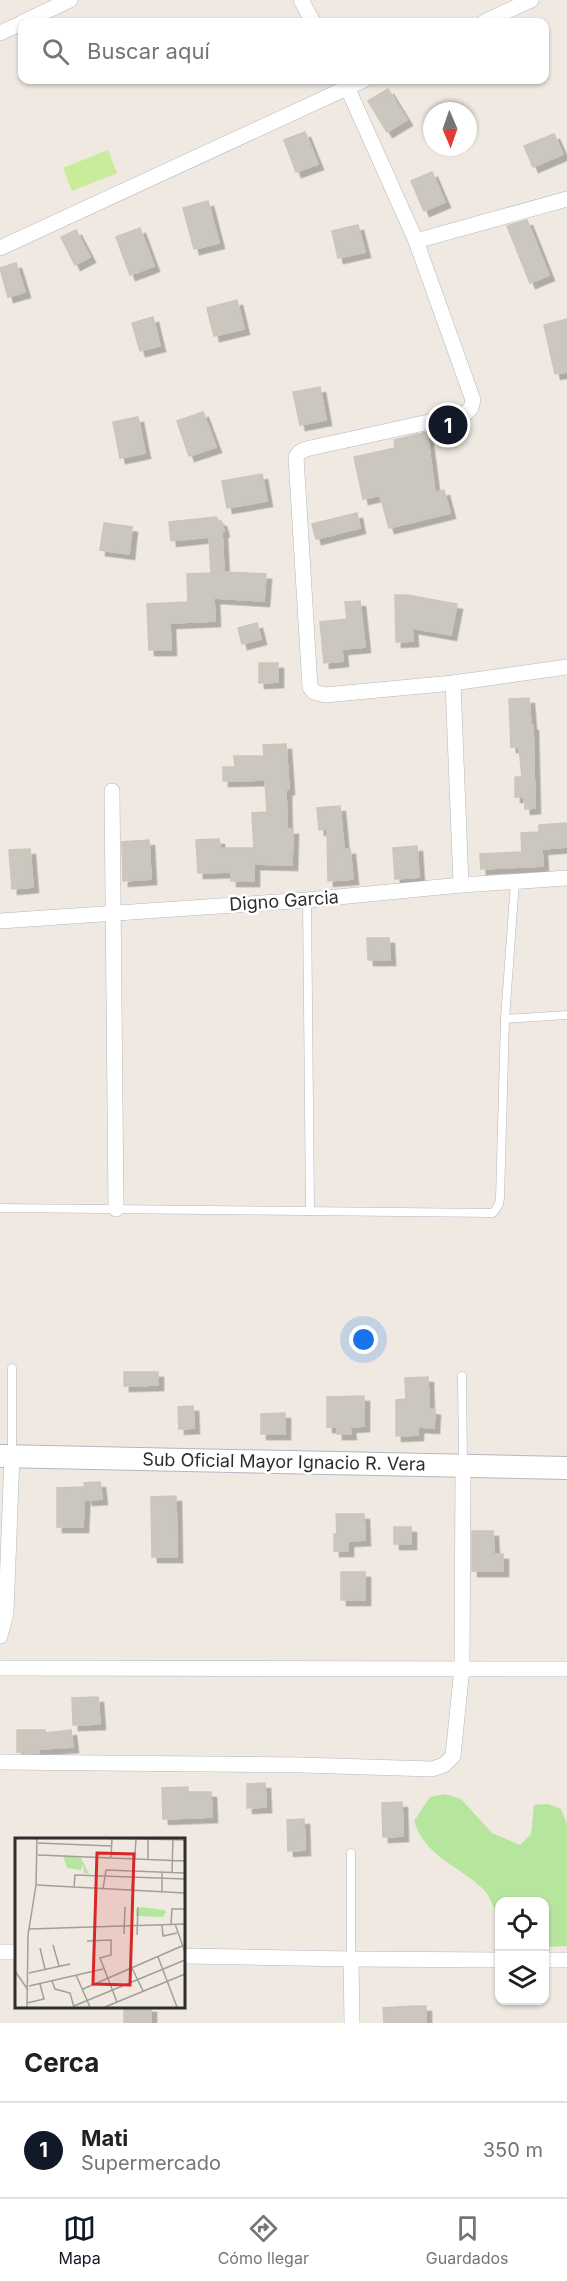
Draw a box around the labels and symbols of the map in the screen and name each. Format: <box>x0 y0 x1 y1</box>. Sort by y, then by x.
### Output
north arrow <box>423 102 477 156</box>
pin: 1 <box>428 402 468 448</box>
street label: Digno Garcia <box>229 886 339 915</box>
your location <box>349 1325 378 1354</box>
street label: Sub Oficial Mayor Ignacio R. Vera <box>142 1449 426 1474</box>
inset map <box>15 1838 184 2008</box>

